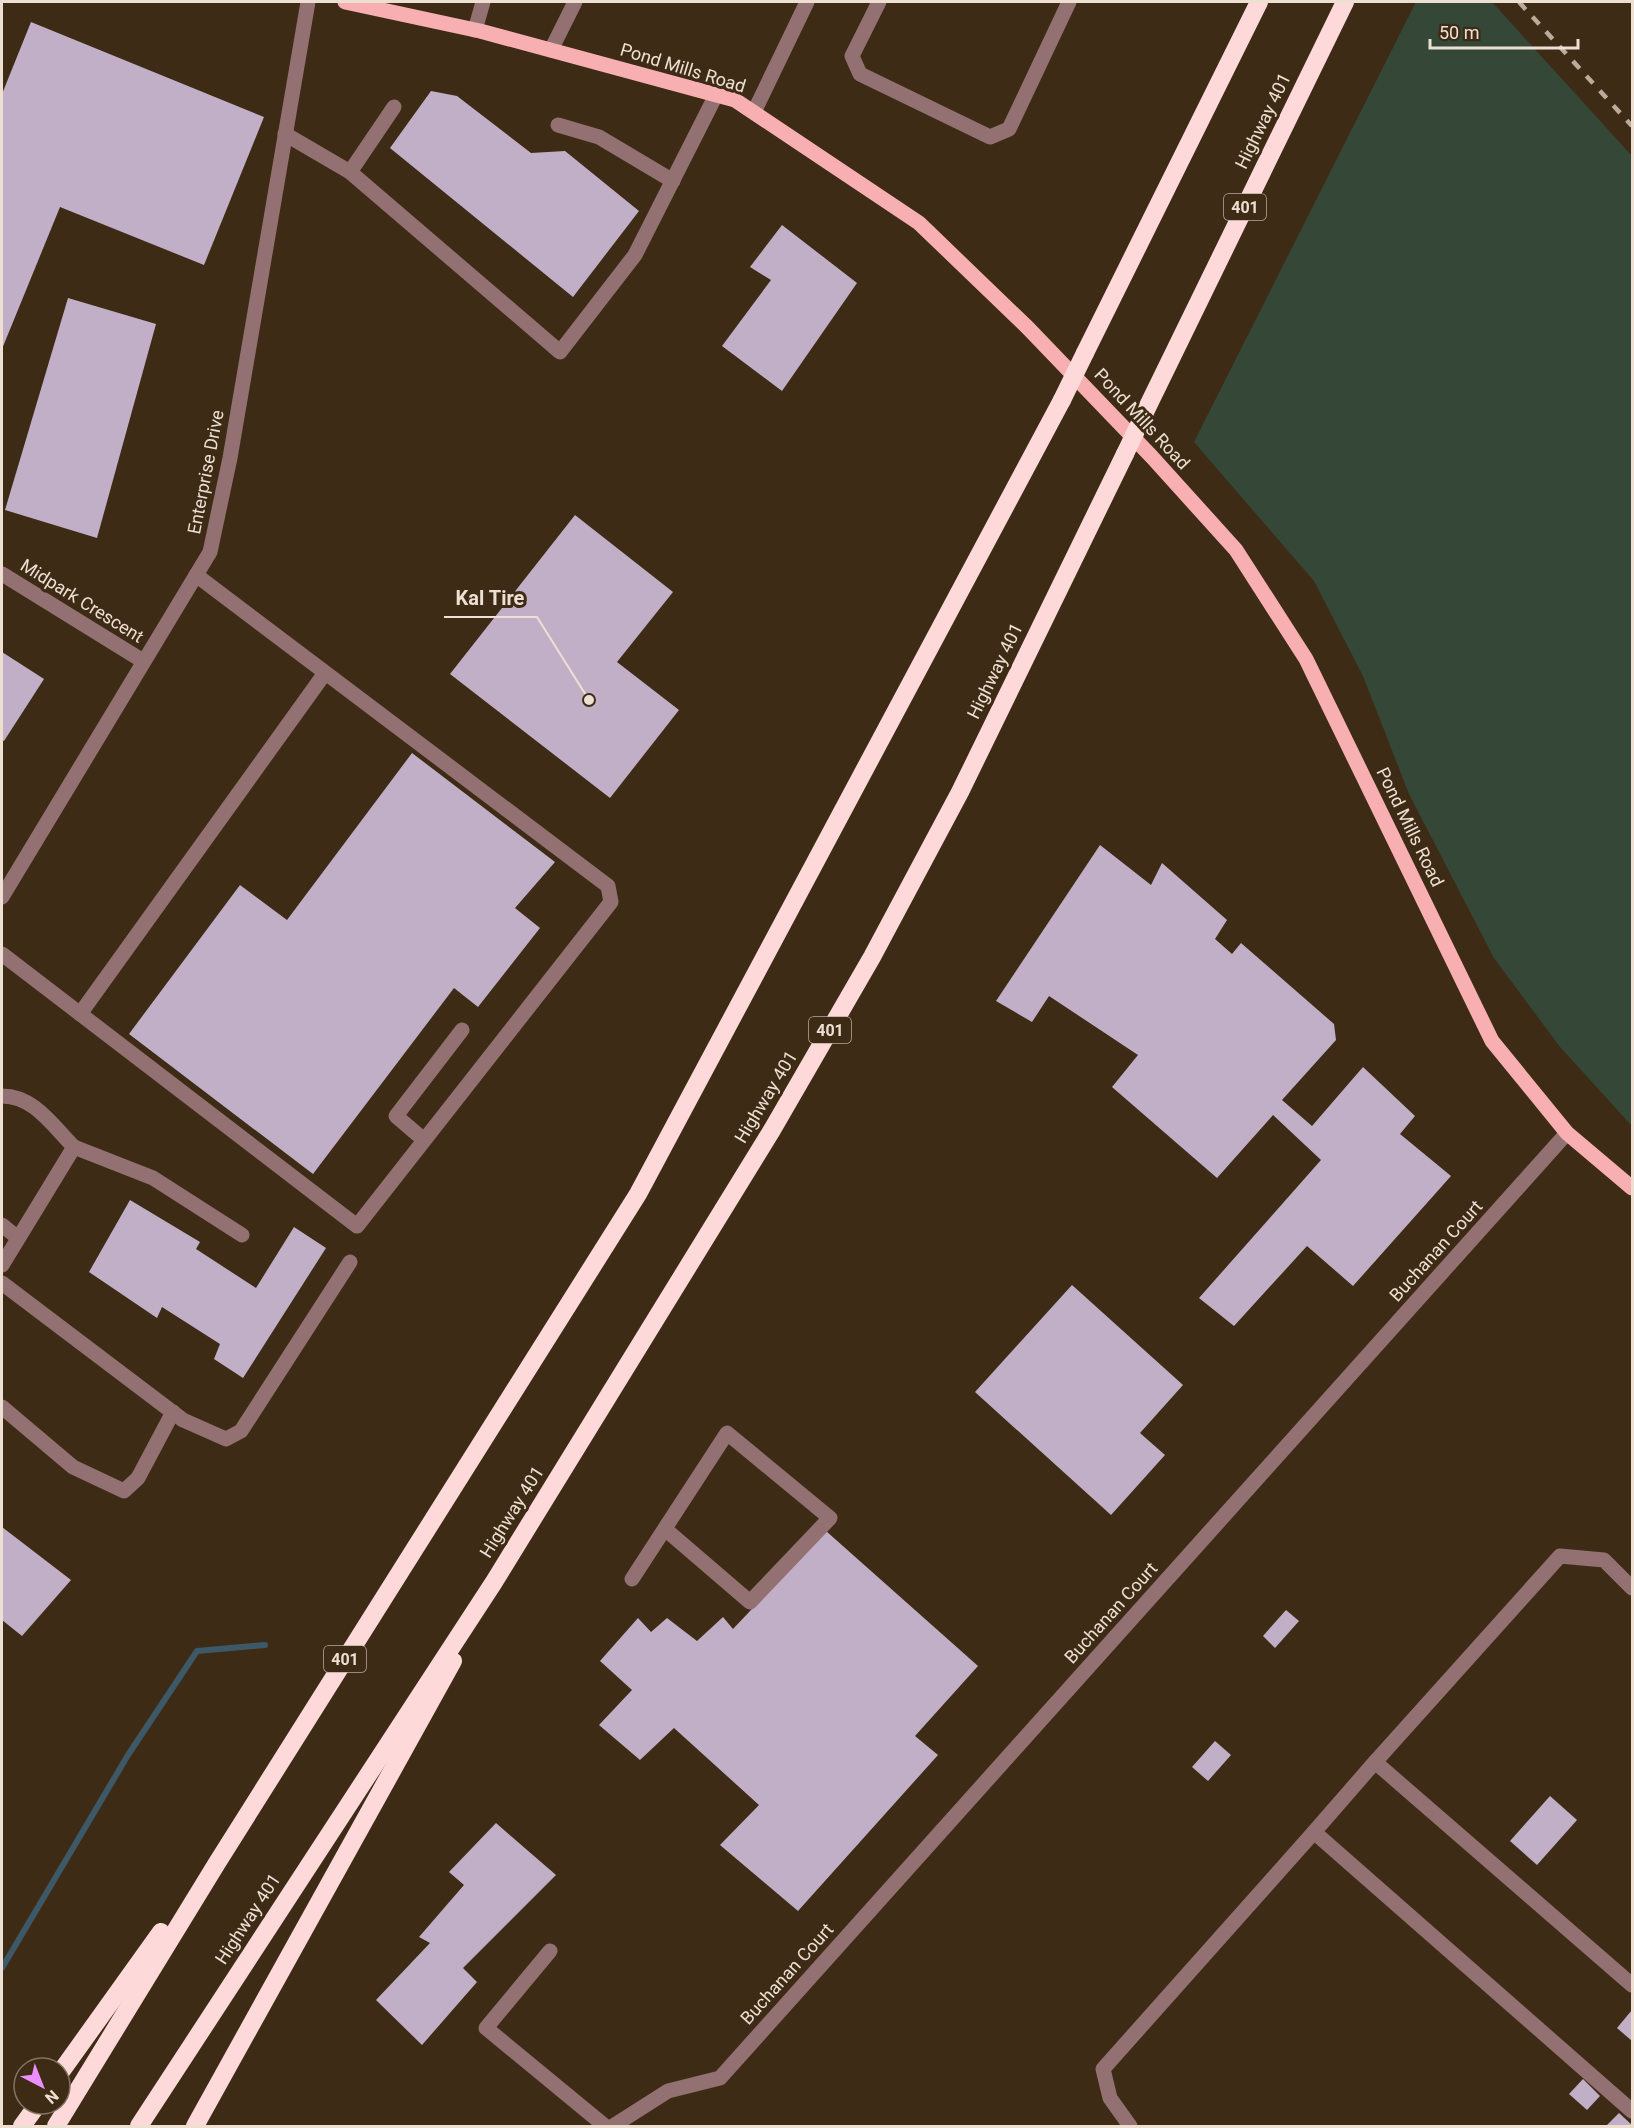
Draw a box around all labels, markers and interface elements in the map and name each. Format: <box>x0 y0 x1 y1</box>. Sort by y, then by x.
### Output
scale bar <box>1430 12 1578 50</box>
text: 50 m <box>1439 22 1479 43</box>
street label: Pond Mills Road <box>618 38 748 97</box>
street label: Highway 401 <box>1230 70 1295 172</box>
road number: 401 <box>1224 194 1266 220</box>
street label: Pond Mills Road <box>1090 364 1194 473</box>
street label: Enterprise Drive <box>183 408 228 536</box>
street label: Midpark Crescent <box>17 554 148 647</box>
callout: Kal Tire <box>444 579 537 617</box>
text: Kal Tire <box>456 586 525 610</box>
street label: Highway 401 <box>962 620 1027 722</box>
street label: Pond Mills Road <box>1373 764 1448 890</box>
road number: 401 <box>809 1017 851 1043</box>
street label: Highway 401 <box>730 1047 801 1147</box>
street label: Buchanan Court <box>1385 1196 1487 1306</box>
street label: Highway 401 <box>475 1462 548 1561</box>
street label: Buchanan Court <box>1060 1558 1162 1668</box>
road number: 401 <box>324 1646 366 1672</box>
street label: Highway 401 <box>211 1869 285 1968</box>
street label: Buchanan Court <box>736 1919 838 2029</box>
north arrow <box>12 2056 72 2116</box>
text: N <box>41 2086 62 2108</box>

